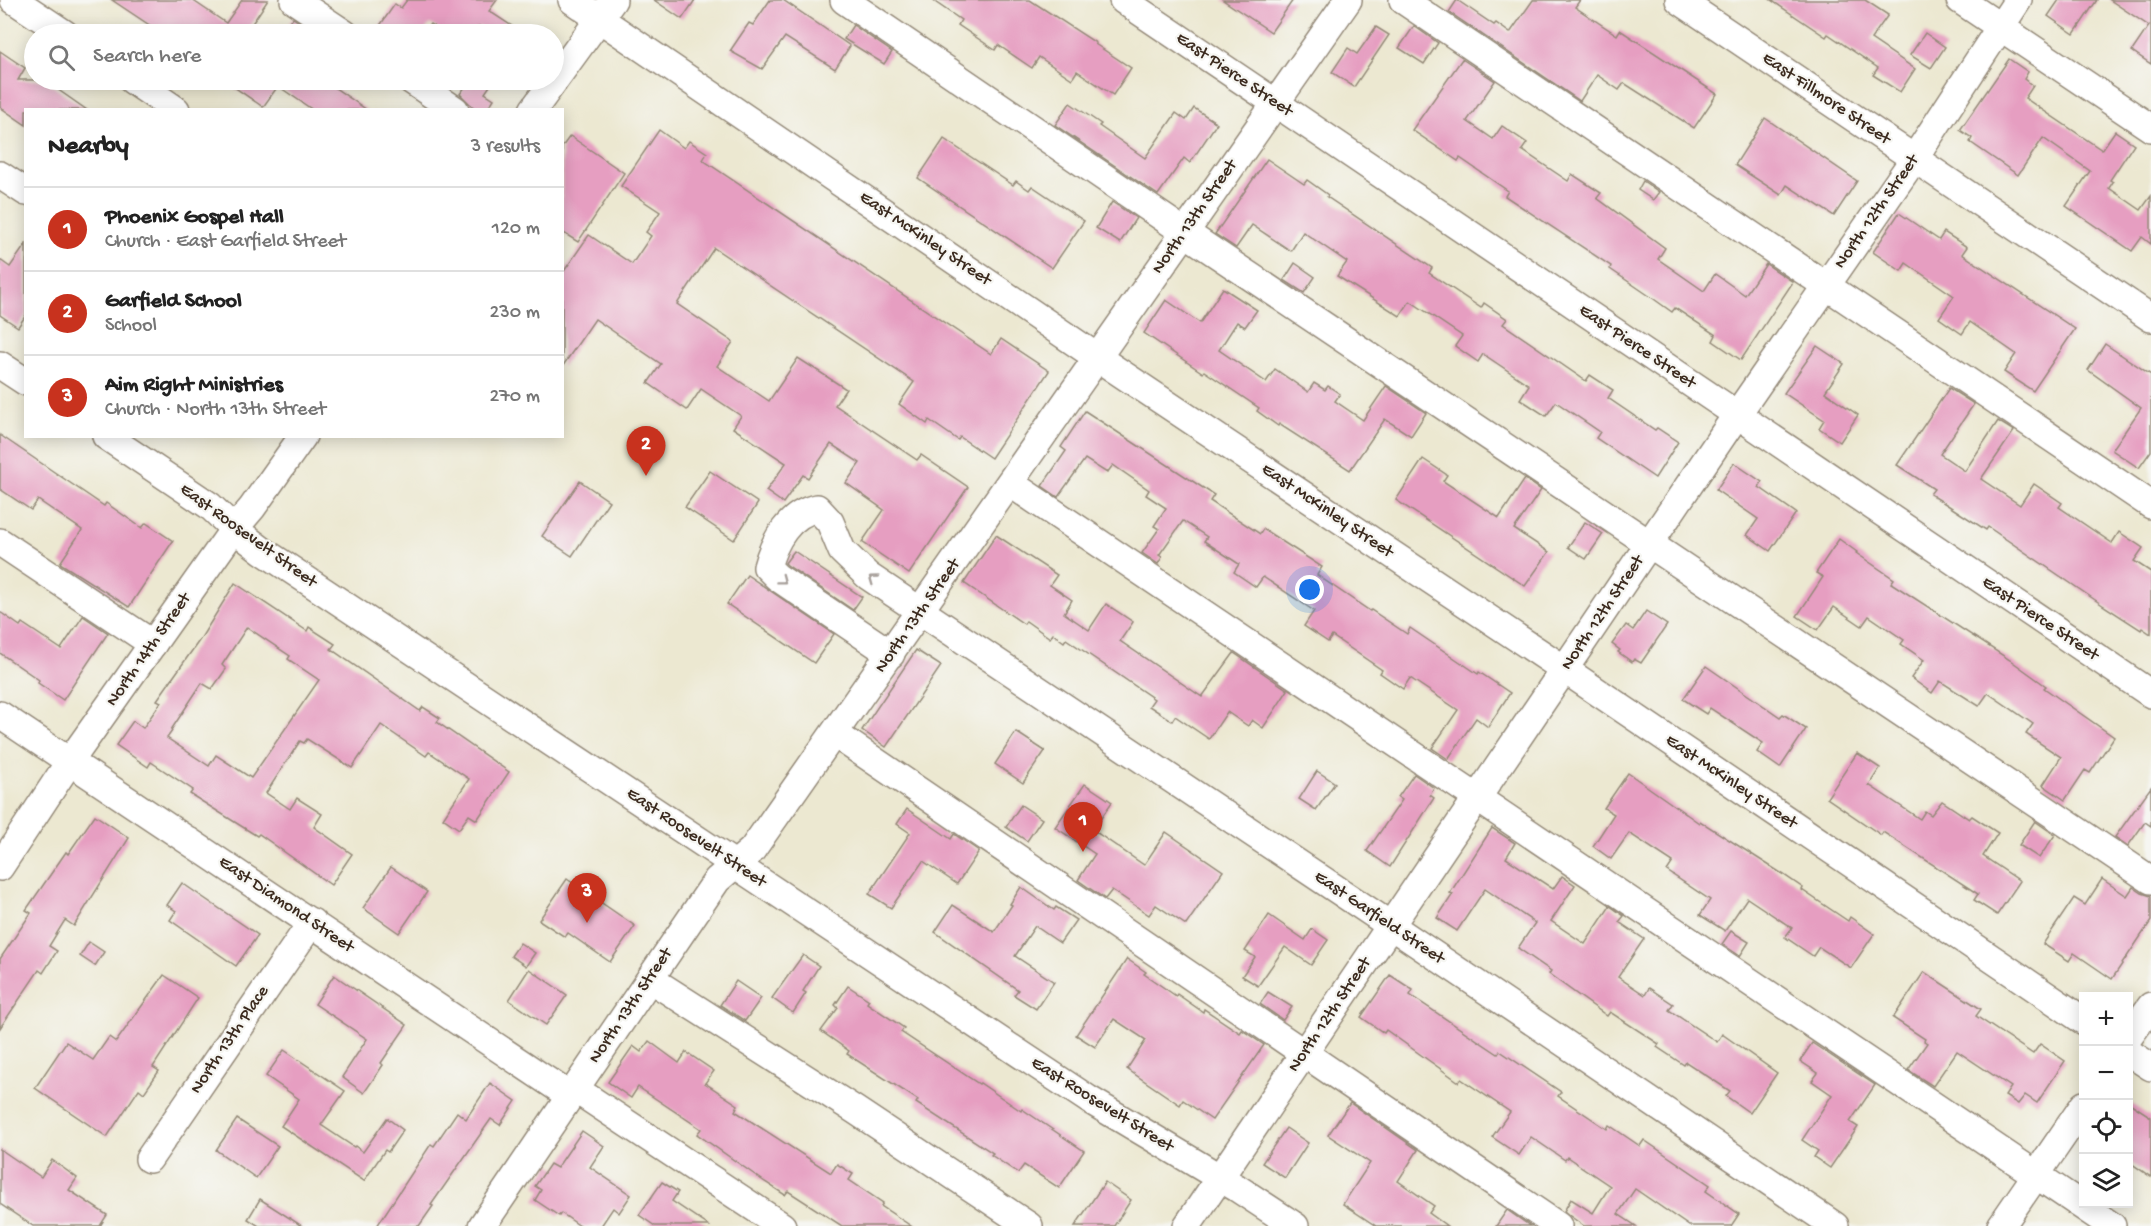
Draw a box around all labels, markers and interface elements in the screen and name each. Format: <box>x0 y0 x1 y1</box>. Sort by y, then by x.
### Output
search box <box>24 24 564 90</box>
street label: East Pierce Street <box>1172 28 1298 123</box>
icon: search <box>45 41 78 74</box>
text: Search here <box>93 44 201 70</box>
street label: East Fillmore Street <box>1758 48 1896 151</box>
text: Nearby <box>48 132 129 163</box>
text: 3 results <box>471 136 540 159</box>
street label: North 12th Street <box>1830 150 1925 273</box>
street label: North 13th Street <box>1148 154 1243 278</box>
street label: East McKinley Street <box>855 187 996 292</box>
text: Phoenix Gospel Hall <box>105 205 284 231</box>
text: 1 <box>63 218 72 241</box>
text: 120 m <box>492 218 540 241</box>
text: Church · East Garfield Street <box>105 231 346 254</box>
text: Garfield School <box>105 289 242 315</box>
street label: East Pierce Street <box>1575 300 1701 395</box>
text: 2 <box>63 302 72 325</box>
text: 230 m <box>490 302 540 325</box>
text: School <box>105 315 157 338</box>
text: Aim Right Ministries <box>105 373 283 399</box>
text: 3 <box>62 386 73 409</box>
text: 270 m <box>490 386 540 409</box>
text: Church · North 13th Street <box>105 399 326 422</box>
pin: 2 <box>626 426 666 476</box>
street label: East McKinley Street <box>1257 459 1398 564</box>
street label: East Roosevelt Street <box>175 479 322 594</box>
street label: North 12th Street <box>1557 550 1650 674</box>
street label: North 13th Street <box>871 553 966 677</box>
street label: East Pierce Street <box>1978 572 2104 667</box>
one-way arrow <box>775 573 786 584</box>
one-way arrow <box>868 575 879 586</box>
your location <box>1295 575 1324 604</box>
street label: North 14th Street <box>102 588 197 711</box>
street label: East McKinley Street <box>1661 730 1802 835</box>
street label: East Roosevelt Street <box>622 783 771 894</box>
pin: 1 <box>1064 802 1102 852</box>
street label: East Diamond Street <box>214 852 359 959</box>
street label: East Garfield Street <box>1310 867 1450 970</box>
pin: 3 <box>568 874 606 923</box>
street label: North 13th Street <box>585 943 678 1068</box>
street label: North 12th Street <box>1284 952 1377 1076</box>
street label: North 13th Place <box>186 981 274 1098</box>
map controls <box>2079 992 2133 1208</box>
button: + <box>2079 992 2133 1046</box>
button: − <box>2079 1046 2133 1100</box>
street label: East Roosevelt Street <box>1027 1053 1179 1158</box>
button: locate <box>2079 1100 2133 1154</box>
button: layers <box>2079 1154 2133 1208</box>

